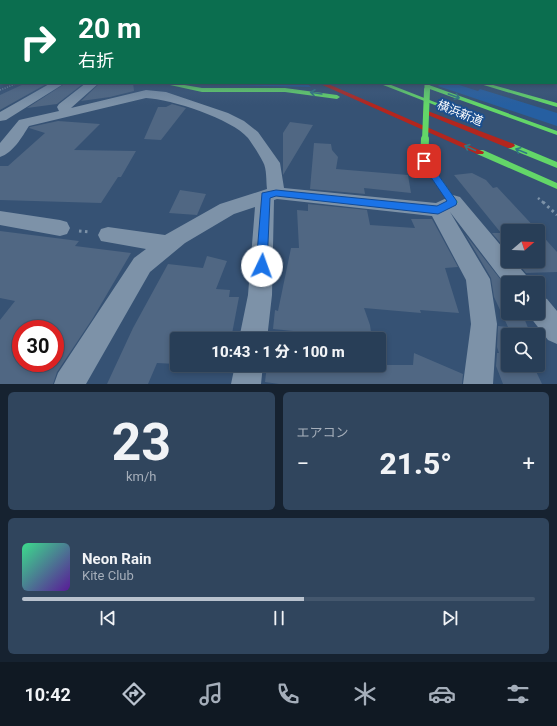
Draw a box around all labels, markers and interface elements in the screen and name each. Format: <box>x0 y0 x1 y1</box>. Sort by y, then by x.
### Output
text: 20 m <box>78 12 141 45</box>
icon: right <box>12 16 64 68</box>
text: 右折 <box>78 50 114 71</box>
one-way arrow <box>309 88 322 96</box>
one-way arrow <box>447 93 459 101</box>
street label: 横浜新道 <box>435 98 485 128</box>
one-way arrow <box>465 143 477 151</box>
pin <box>407 144 441 178</box>
one-way arrow <box>515 146 527 154</box>
icon: arrive <box>413 150 435 172</box>
north arrow <box>501 224 545 268</box>
map controls <box>501 224 545 372</box>
position arrow <box>241 245 283 287</box>
button: sound <box>501 276 545 320</box>
speed limit sign: 30 <box>12 320 64 372</box>
button: search <box>501 328 545 372</box>
text: 10:43 · 1 分 · 100 m <box>211 343 345 361</box>
text: 23 <box>111 412 171 473</box>
text: エアコン <box>297 425 349 440</box>
text: 21.5° <box>380 446 452 481</box>
text: − <box>297 451 309 476</box>
text: + <box>523 451 535 476</box>
text: km/h <box>126 469 157 484</box>
text: Neon Rain <box>82 550 151 568</box>
text: Kite Club <box>82 568 134 583</box>
icon: previous <box>97 607 119 629</box>
icon: pause <box>268 607 290 629</box>
icon: next <box>439 607 461 629</box>
icon: directions <box>120 680 148 708</box>
icon: music <box>197 680 225 708</box>
icon: phone <box>274 680 302 708</box>
icon: climate <box>351 680 379 708</box>
icon: car <box>428 680 456 708</box>
icon: filters <box>504 680 532 708</box>
text: 10:42 <box>24 684 71 705</box>

